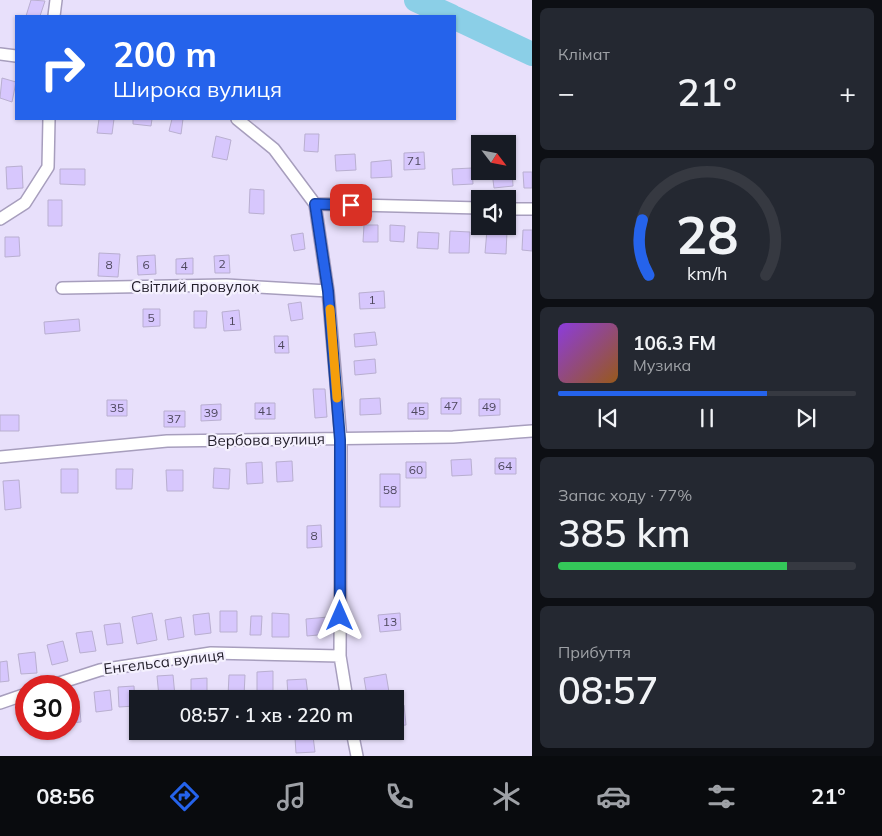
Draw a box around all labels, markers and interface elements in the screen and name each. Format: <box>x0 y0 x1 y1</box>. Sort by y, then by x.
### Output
text: 200 m <box>113 32 217 76</box>
icon: right <box>30 35 95 100</box>
text: Клімат <box>558 44 610 64</box>
text: 21° <box>677 68 737 116</box>
text: Широка вулиця <box>113 75 282 103</box>
text: − <box>558 75 575 110</box>
text: + <box>839 75 856 110</box>
north arrow <box>471 135 516 180</box>
map controls <box>471 135 516 235</box>
house number: 71 <box>407 153 421 168</box>
pin <box>330 184 372 226</box>
button: sound <box>471 190 516 235</box>
icon: arrive <box>337 191 365 219</box>
text: 28 <box>676 202 738 267</box>
house number: 2 <box>218 256 226 271</box>
house number: 8 <box>105 257 113 272</box>
house number: 6 <box>142 257 150 272</box>
house number: 4 <box>180 258 188 273</box>
text: km/h <box>687 262 727 284</box>
street label: Світлий провулок <box>131 277 260 296</box>
house number: 1 <box>368 292 376 307</box>
house number: 5 <box>147 310 155 325</box>
house number: 1 <box>228 313 236 328</box>
text: 106.3 FM <box>633 331 716 355</box>
house number: 4 <box>277 337 285 352</box>
text: Музика <box>633 355 691 375</box>
house number: 47 <box>444 398 458 413</box>
house number: 49 <box>482 399 496 414</box>
house number: 35 <box>110 400 124 415</box>
house number: 41 <box>258 403 272 418</box>
house number: 45 <box>411 403 425 418</box>
icon: previous <box>594 404 622 432</box>
icon: pause <box>693 404 721 432</box>
icon: next <box>792 404 820 432</box>
house number: 39 <box>204 405 218 420</box>
house number: 37 <box>167 411 181 426</box>
street label: Вербова вулиця <box>207 429 325 450</box>
house number: 64 <box>498 458 512 473</box>
house number: 60 <box>409 462 423 477</box>
house number: 58 <box>383 482 397 497</box>
text: Запас ходу · 77% <box>558 485 692 505</box>
text: 385 km <box>558 509 691 557</box>
house number: 8 <box>310 528 318 543</box>
position arrow <box>313 589 365 641</box>
house number: 13 <box>383 614 397 629</box>
text: Прибуття <box>558 642 631 662</box>
street label: Енгельса вулиця <box>102 645 225 678</box>
text: 08:57 <box>558 666 658 714</box>
speed limit sign: 30 <box>15 675 80 740</box>
text: 08:57 · 1 хв · 220 m <box>180 703 353 727</box>
icon: directions <box>167 779 202 814</box>
icon: music <box>274 779 309 814</box>
icon: phone <box>382 779 417 814</box>
icon: climate <box>489 779 524 814</box>
icon: car <box>596 779 631 814</box>
icon: filters <box>704 779 739 814</box>
text: 08:56 <box>36 782 94 810</box>
text: 21° <box>811 782 846 810</box>

